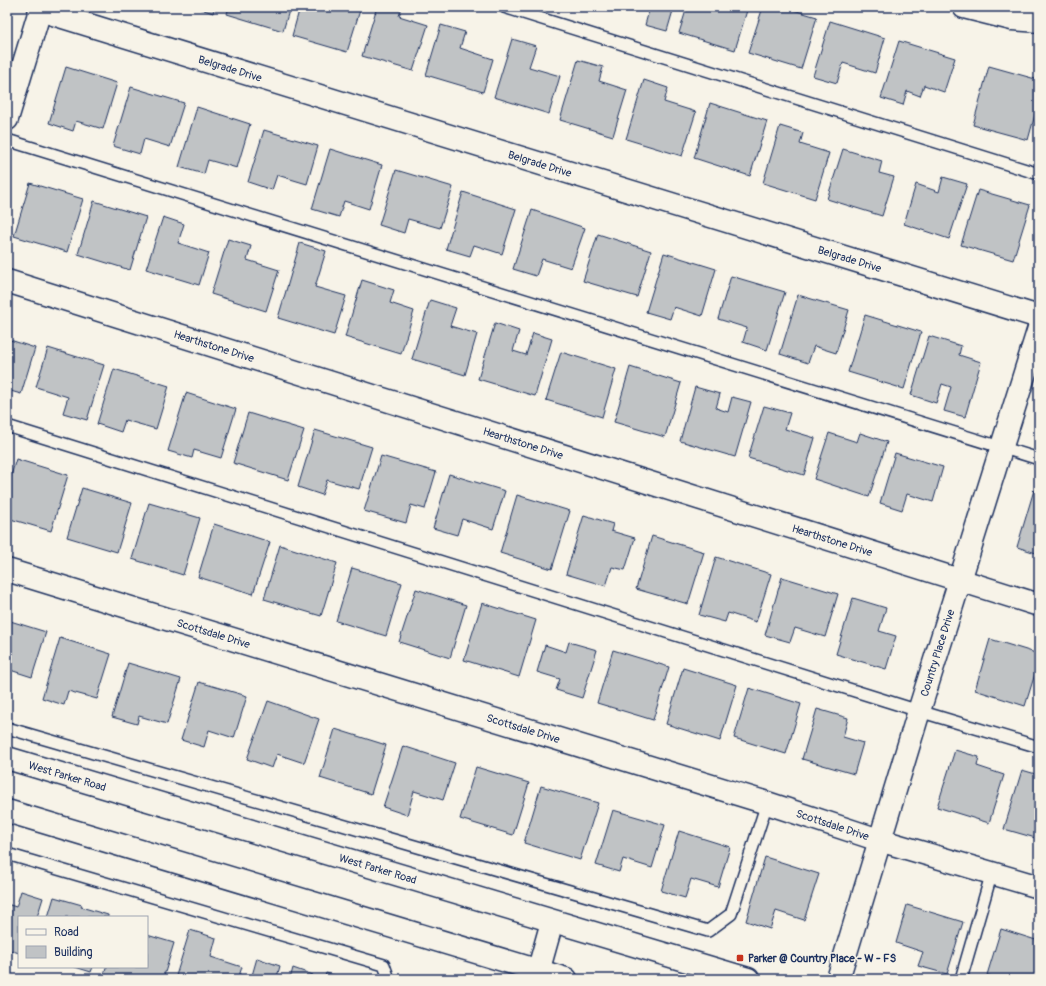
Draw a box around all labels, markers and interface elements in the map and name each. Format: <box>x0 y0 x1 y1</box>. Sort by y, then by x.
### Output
street label: Belgrade Drive <box>197 53 264 85</box>
street label: Belgrade Drive <box>506 148 574 180</box>
street label: Belgrade Drive <box>816 243 883 275</box>
street label: Hearthstone Drive <box>172 328 256 365</box>
street label: Hearthstone Drive <box>481 425 565 462</box>
street label: Hearthstone Drive <box>790 522 874 559</box>
street label: Country Place Drive <box>918 607 958 698</box>
street label: Scottsdale Drive <box>175 616 252 651</box>
street label: Scottsdale Drive <box>485 711 562 746</box>
street label: West Parker Road <box>27 759 108 794</box>
street label: Scottsdale Drive <box>794 807 871 843</box>
street label: West Parker Road <box>337 851 418 887</box>
legend <box>18 916 148 968</box>
text: Road <box>54 925 79 940</box>
text: Building <box>54 945 93 960</box>
place label: Parker @ Country Place - W - FS <box>748 952 897 965</box>
marker: Parker @ Country Place - W - FS <box>735 953 745 963</box>

